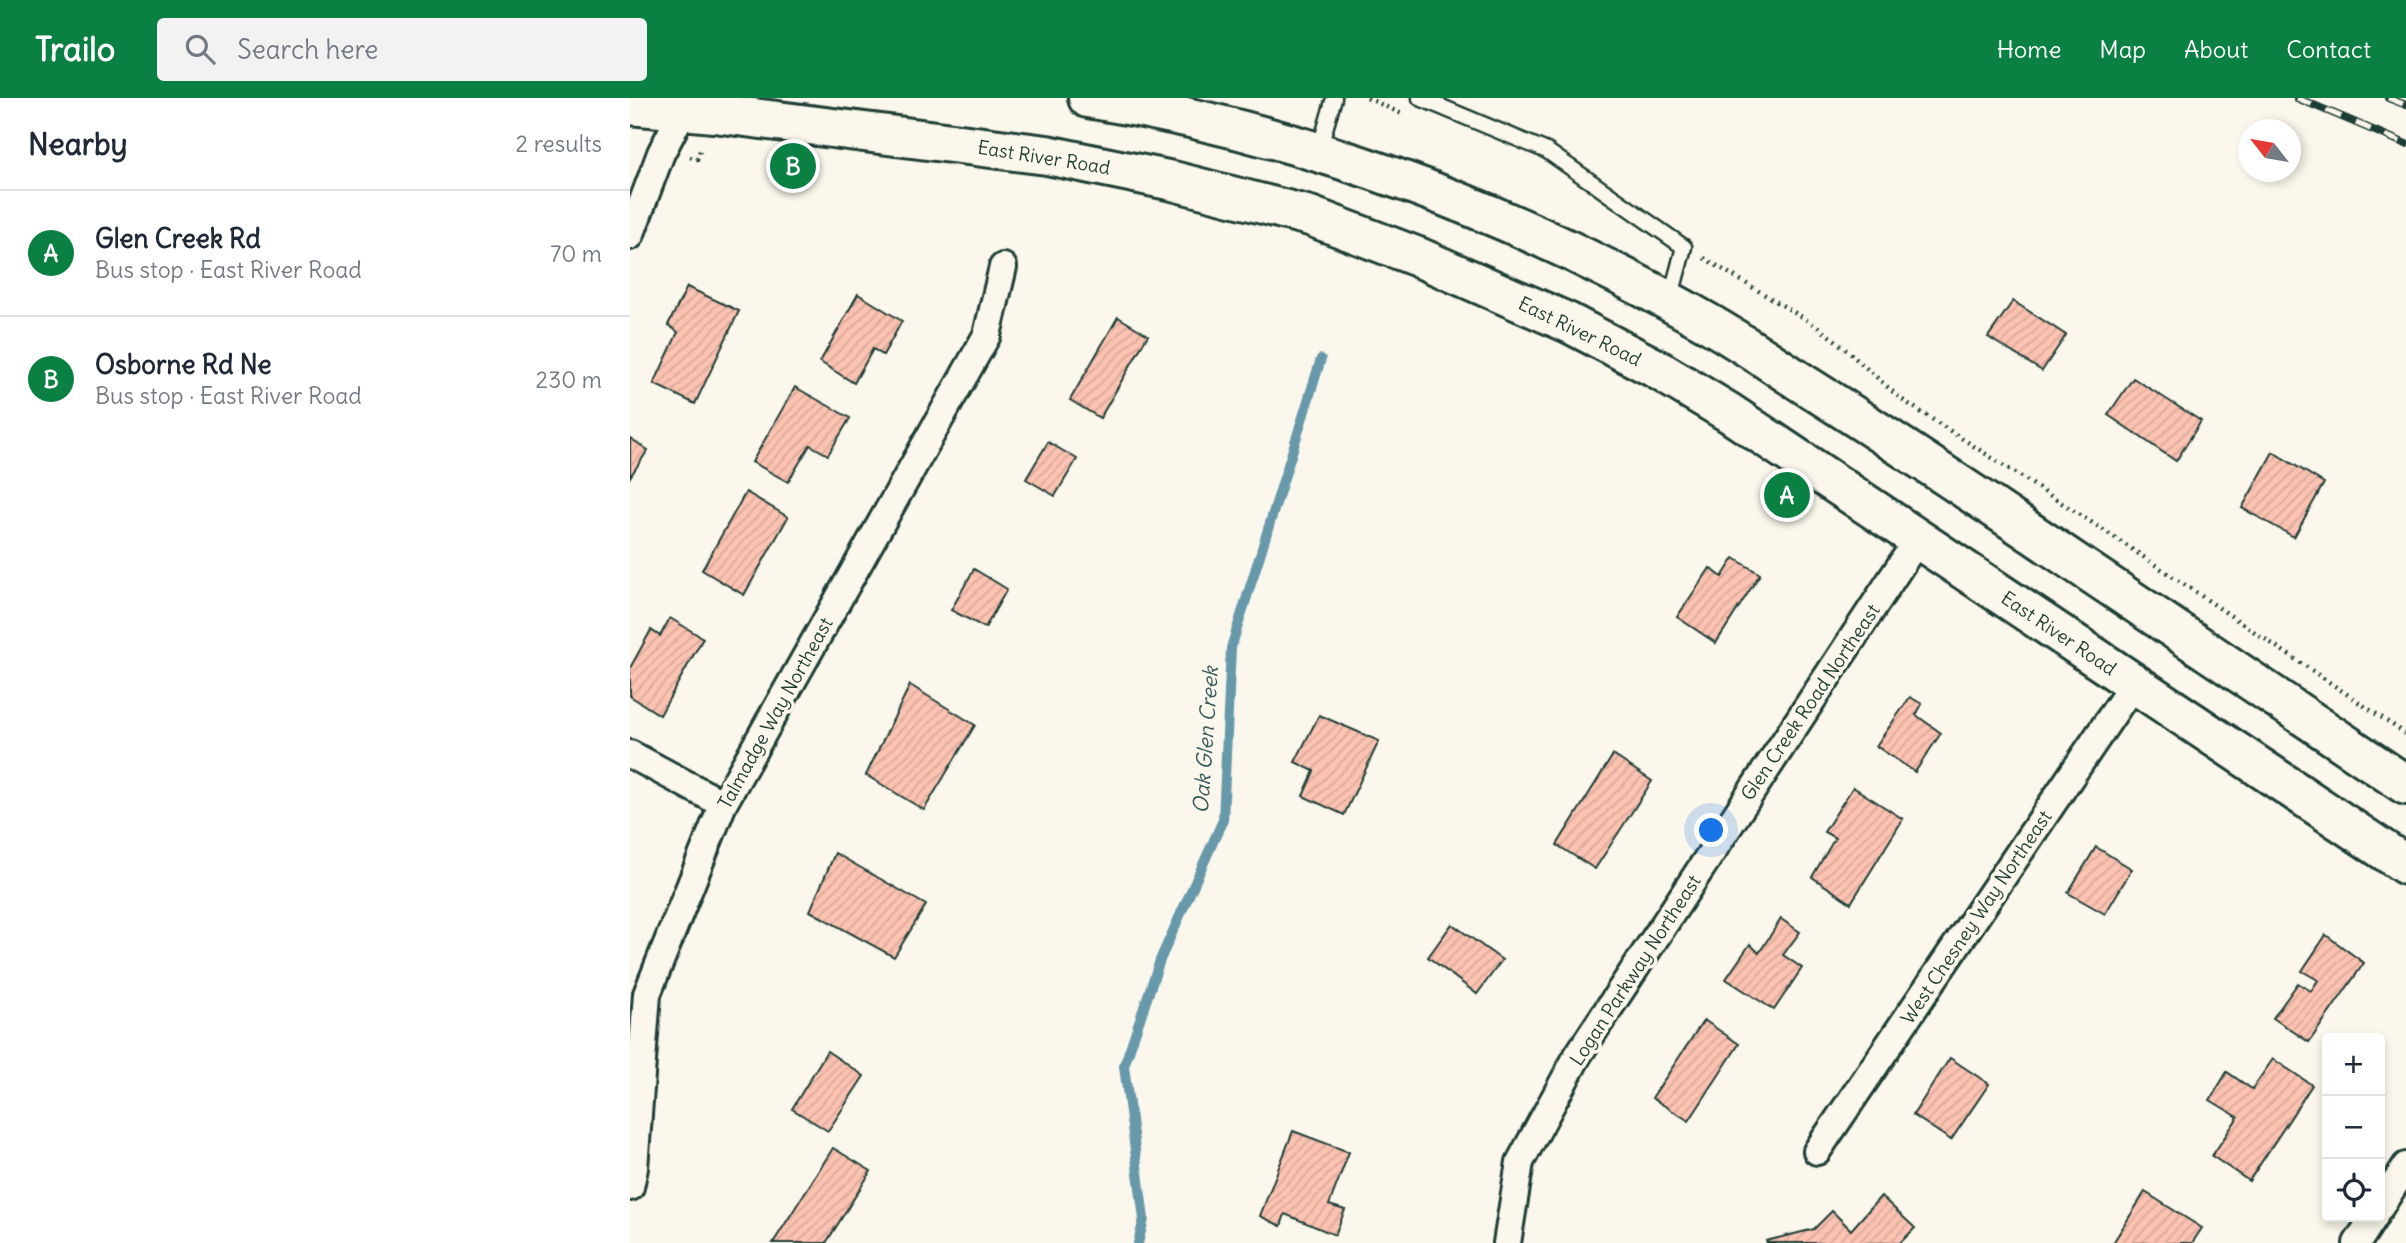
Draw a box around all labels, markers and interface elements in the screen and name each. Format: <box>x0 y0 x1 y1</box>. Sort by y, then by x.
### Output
search box <box>157 18 647 81</box>
text: Trailo <box>35 28 115 70</box>
icon: search <box>181 30 219 68</box>
text: Search here <box>237 33 378 66</box>
text: Home <box>1997 34 2061 64</box>
text: Map <box>2099 34 2146 64</box>
text: About <box>2184 34 2248 64</box>
text: Contact <box>2286 34 2371 64</box>
north arrow <box>2238 119 2301 182</box>
text: Nearby <box>28 125 128 163</box>
text: 2 results <box>516 129 602 158</box>
street label: East River Road <box>976 135 1112 179</box>
pin: B <box>770 140 816 192</box>
text: Glen Creek Rd <box>95 222 261 255</box>
text: A <box>44 239 58 268</box>
text: 70 m <box>550 239 602 268</box>
text: Bus stop · East River Road <box>95 255 362 284</box>
street label: East River Road <box>1515 291 1645 371</box>
text: Osborne Rd Ne <box>95 348 271 381</box>
text: B <box>43 365 59 394</box>
text: 230 m <box>536 365 602 394</box>
text: Bus stop · East River Road <box>95 381 362 410</box>
pin: A <box>1764 469 1810 521</box>
street label: East River Road <box>1997 586 2121 680</box>
street label: Glen Creek Road Northeast <box>1735 599 1885 805</box>
street label: Talmadge Way Northeast <box>712 613 838 813</box>
water label: Oak Glen Creek <box>1187 664 1224 814</box>
street label: West Chesney Way Northeast <box>1895 805 2057 1029</box>
your location <box>1694 813 1728 847</box>
street label: Logan Parkway Northeast <box>1564 870 1706 1070</box>
map controls <box>2322 1033 2385 1222</box>
button: + <box>2322 1033 2385 1096</box>
button: − <box>2322 1096 2385 1159</box>
button: locate <box>2322 1159 2385 1222</box>

